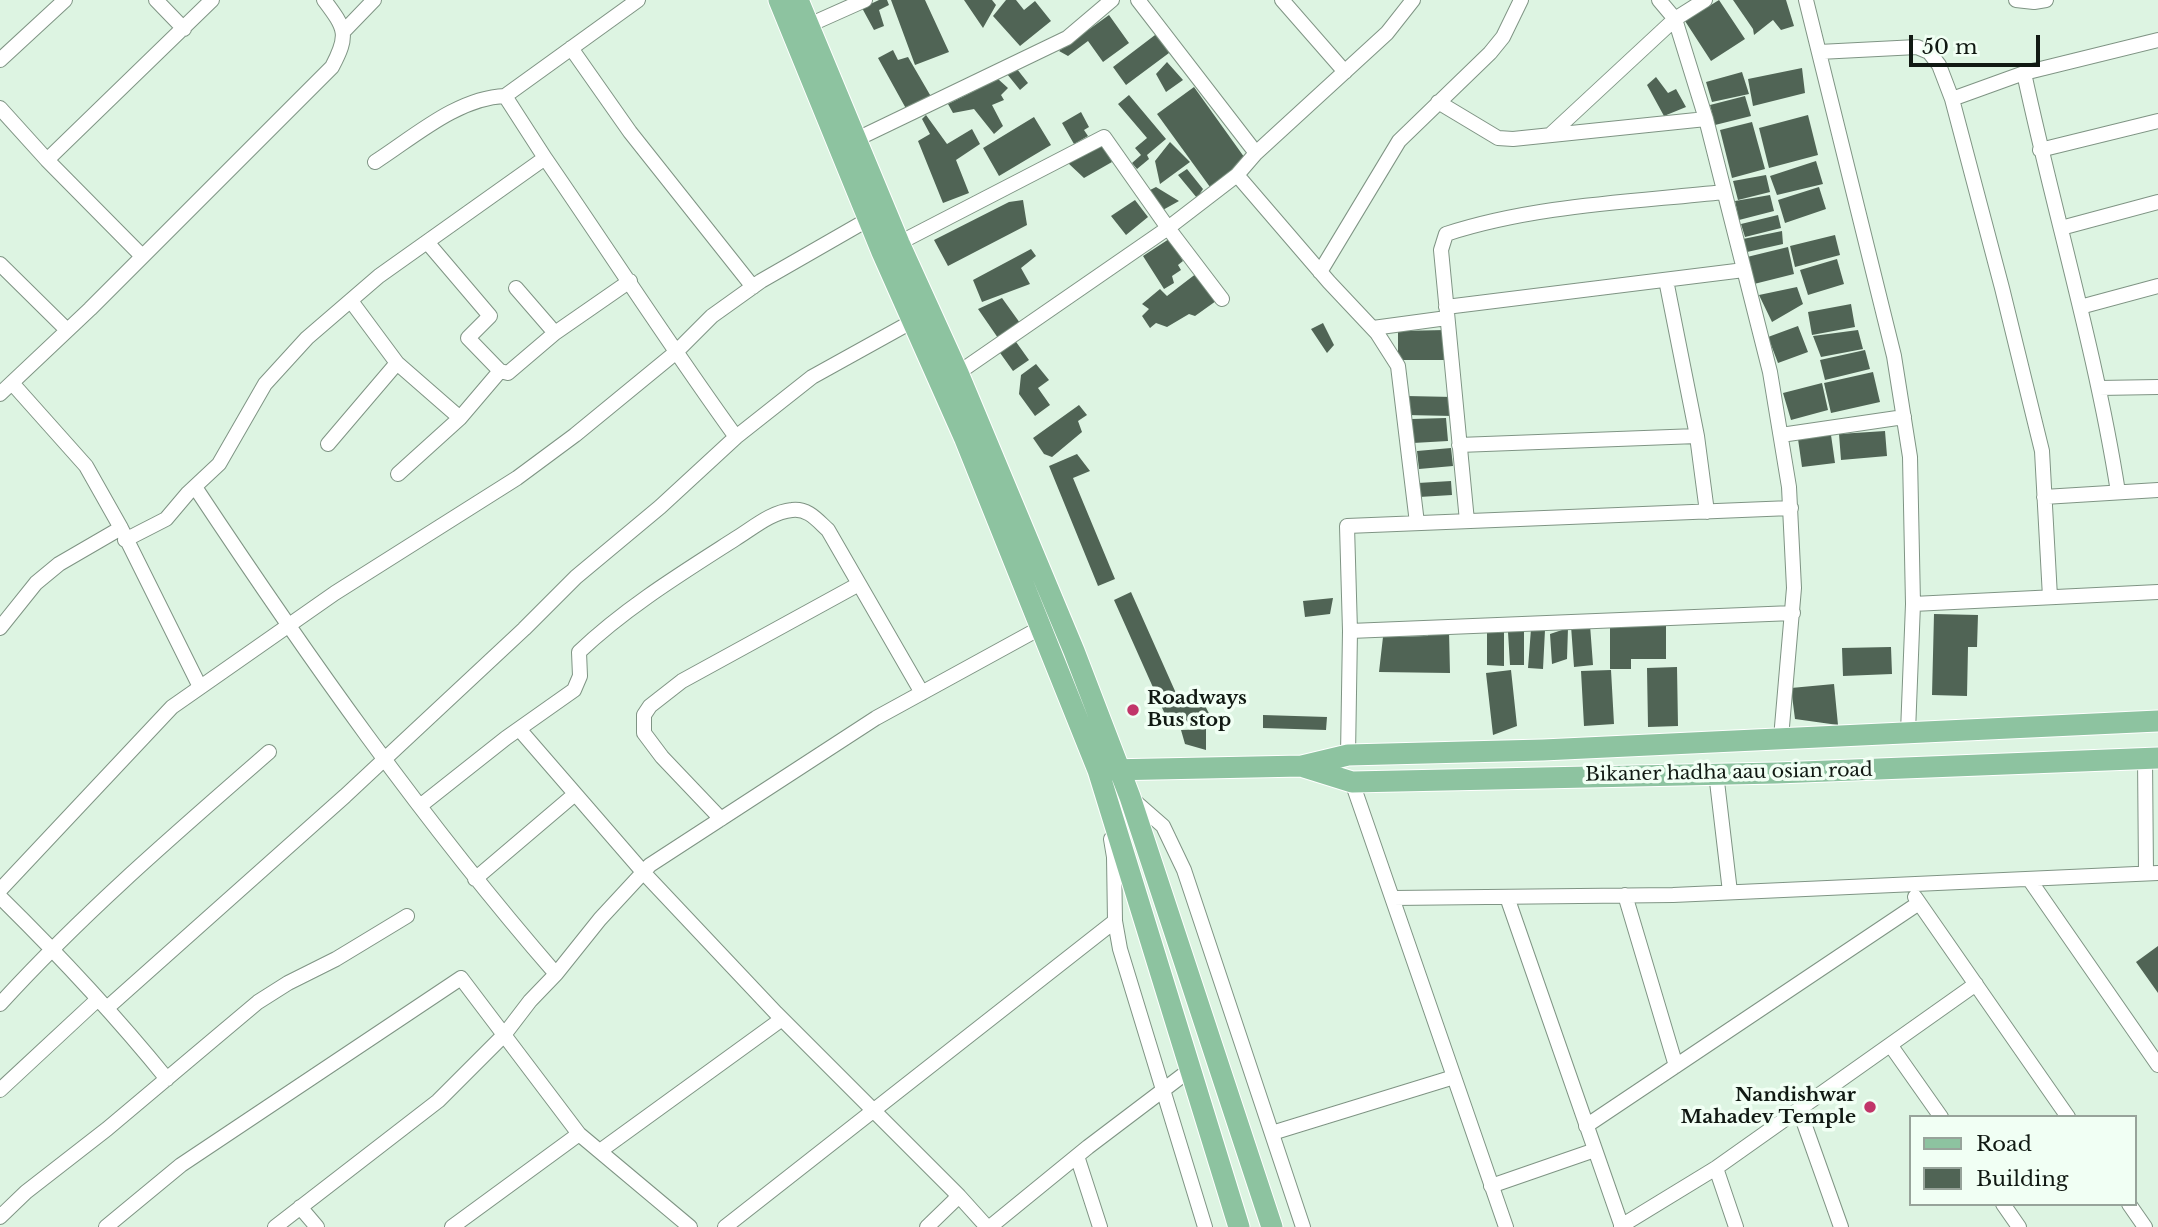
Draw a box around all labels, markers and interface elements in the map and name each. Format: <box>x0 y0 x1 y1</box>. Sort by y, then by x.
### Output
scale bar <box>1913 21 2044 65</box>
text: 50 m <box>1922 34 1977 60</box>
place label: Roadways Bus stop <box>1147 688 1247 732</box>
marker: Roadways Bus stop <box>1125 702 1141 718</box>
street label: Bikaner hadha aau osian road <box>1585 759 1873 787</box>
place label: Nandishwar Mahadev Temple <box>1681 1085 1856 1129</box>
marker: Nandishwar Mahadev Temple <box>1862 1099 1878 1115</box>
legend <box>1910 1115 2137 1206</box>
text: Road <box>1976 1131 2032 1157</box>
text: Building <box>1976 1166 2068 1192</box>

